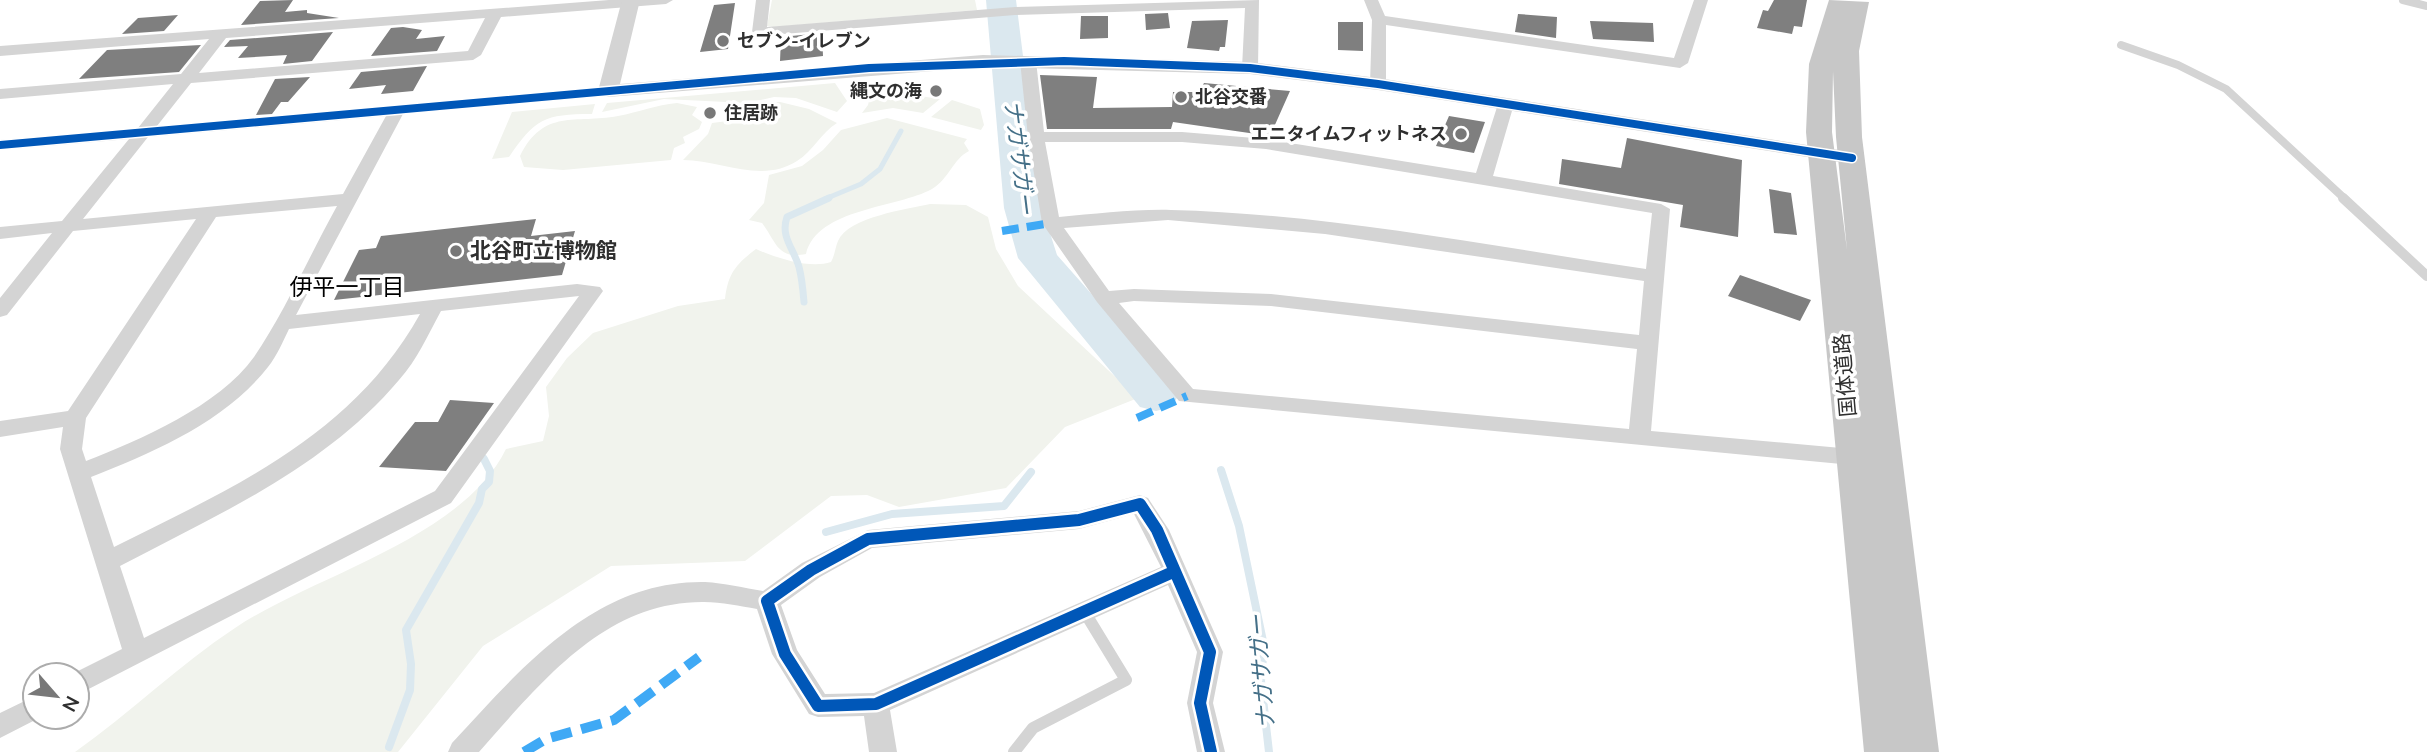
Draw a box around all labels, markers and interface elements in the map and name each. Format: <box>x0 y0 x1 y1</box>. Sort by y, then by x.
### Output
place label: セブン-イレブン <box>737 29 871 53</box>
marker: セブン-イレブン <box>715 33 731 49</box>
place label: 縄文の海 <box>850 79 922 103</box>
marker: 縄文の海 <box>928 83 944 99</box>
place label: 北谷交番 <box>1195 85 1267 109</box>
marker: 北谷交番 <box>1173 89 1189 105</box>
water label: ナガサガー <box>997 98 1042 217</box>
place label: 住居跡 <box>724 101 778 125</box>
marker: 住居跡 <box>702 105 718 121</box>
place label: エニタイムフィットネス <box>1251 122 1447 146</box>
marker: エニタイムフィットネス <box>1453 126 1469 142</box>
place label: 北谷町立博物館 <box>470 237 617 265</box>
marker: 北谷町立博物館 <box>448 243 464 259</box>
district label: 伊平一丁目 <box>290 272 405 303</box>
street label: 国体道路 <box>1827 332 1863 418</box>
water label: ナガサガー <box>1241 612 1282 731</box>
north arrow <box>21 661 91 731</box>
text: N <box>55 691 85 716</box>

